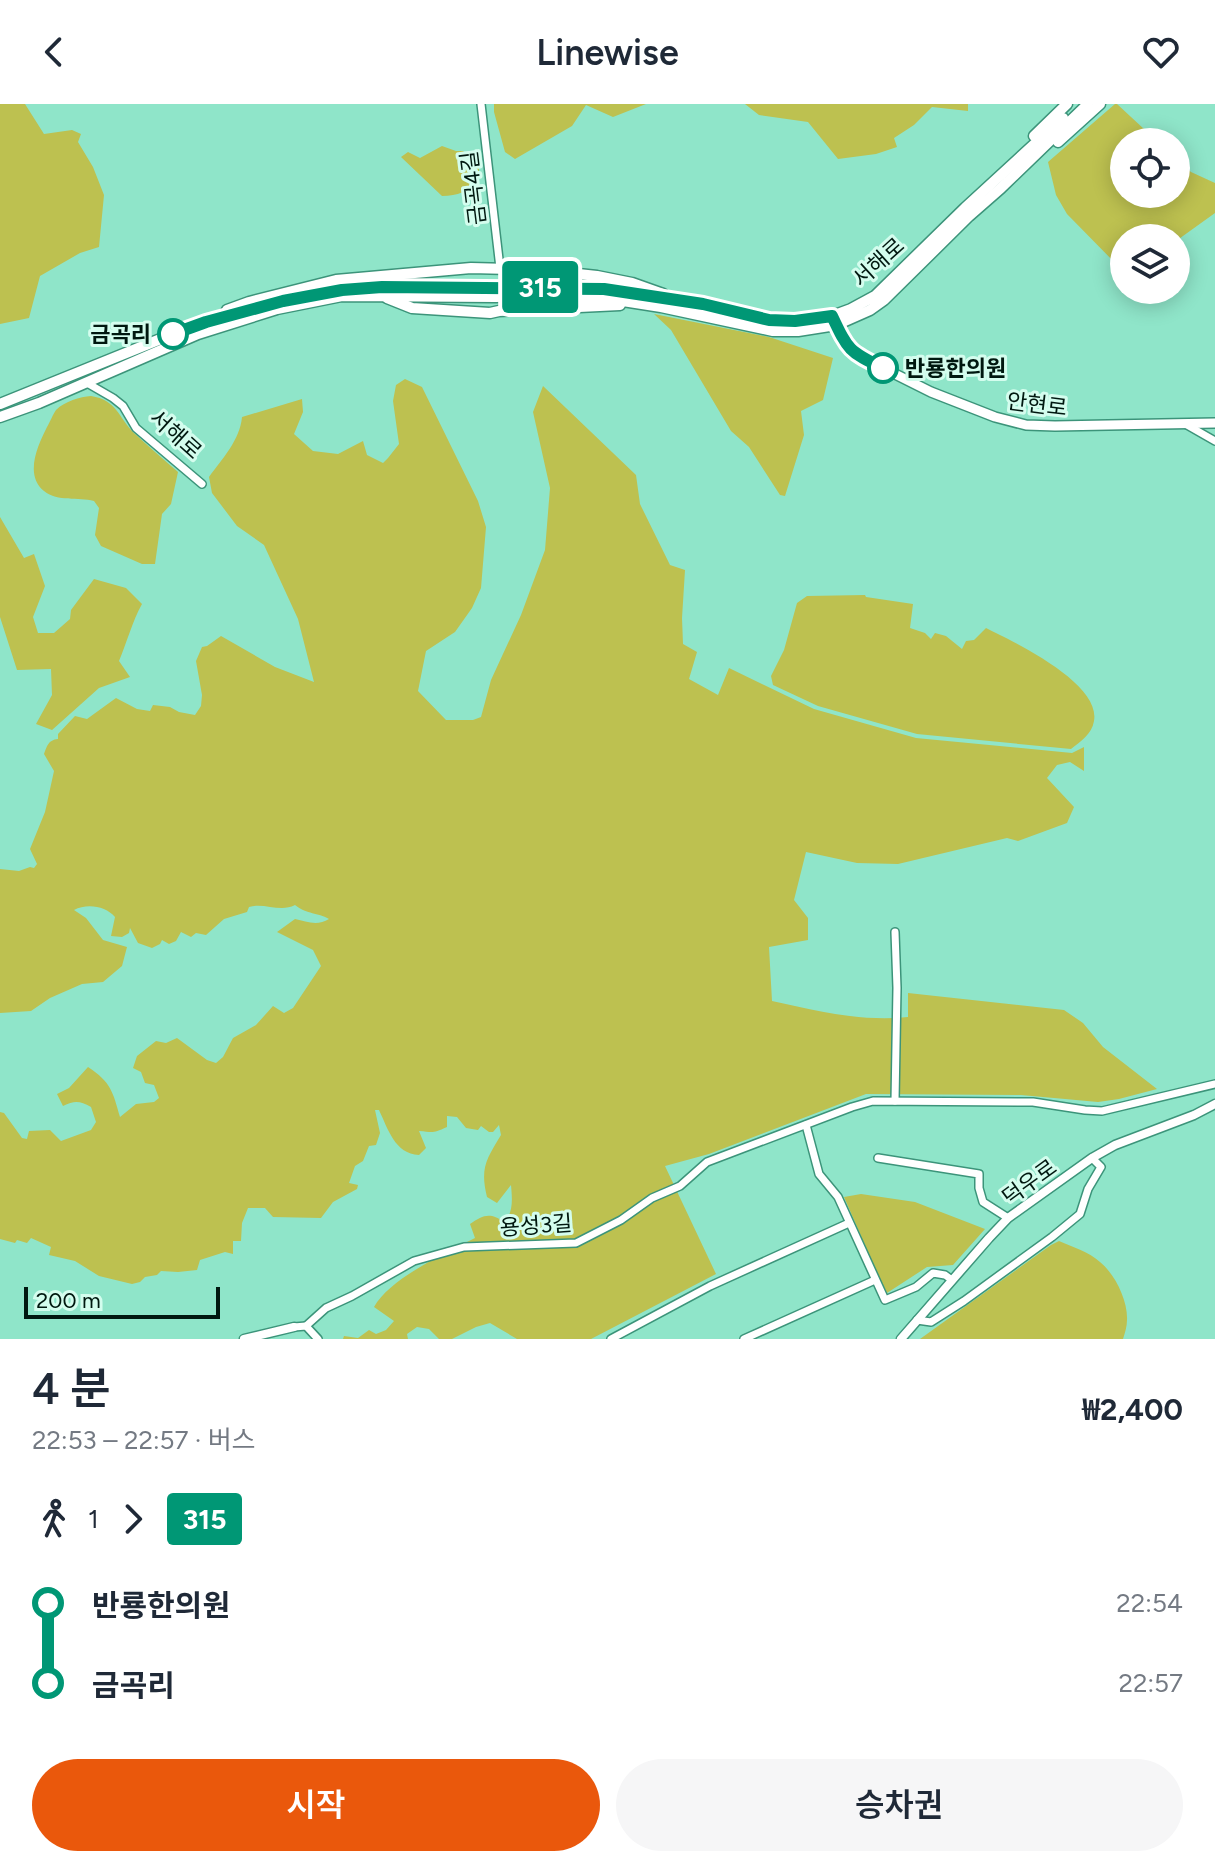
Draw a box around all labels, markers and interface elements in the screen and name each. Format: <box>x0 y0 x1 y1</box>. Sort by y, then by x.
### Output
icon: back <box>32 30 76 74</box>
icon: heart <box>1139 30 1183 74</box>
text: Linewise <box>536 31 679 74</box>
map controls <box>1110 128 1190 304</box>
button: locate <box>1110 128 1190 208</box>
street label: 금곡4길 <box>456 149 491 227</box>
button: layers <box>1110 224 1190 304</box>
street label: 서해로 <box>847 232 910 293</box>
line badge: 315 <box>494 261 586 313</box>
text: 315 <box>518 270 562 304</box>
marker: 금곡리 <box>158 319 188 349</box>
place label: 금곡리 <box>90 321 151 348</box>
marker: 반룡한의원 <box>868 353 898 383</box>
place label: 반룡한의원 <box>905 355 1006 382</box>
street label: 안현로 <box>1005 387 1069 422</box>
street label: 서해로 <box>144 404 207 465</box>
street label: 덕우로 <box>997 1154 1062 1211</box>
street label: 용성3길 <box>499 1209 573 1242</box>
scale bar <box>24 1283 220 1319</box>
text: 200 m <box>36 1287 101 1314</box>
text: 4 분 <box>32 1362 111 1415</box>
text: ₩2,400 <box>1082 1391 1183 1428</box>
text: 22:53 – 22:57 · 버스 <box>32 1424 256 1456</box>
icon: walk <box>32 1497 76 1541</box>
icon: forward <box>111 1497 155 1541</box>
text: 315 <box>183 1502 226 1536</box>
text: 1 <box>88 1503 99 1535</box>
text: 반룡한의원 <box>92 1587 230 1624</box>
text: 22:54 <box>1116 1587 1183 1619</box>
text: 금곡리 <box>92 1667 175 1704</box>
text: 22:57 <box>1118 1667 1183 1699</box>
button: 시작 <box>32 1759 600 1851</box>
button: 승차권 <box>616 1759 1183 1851</box>

